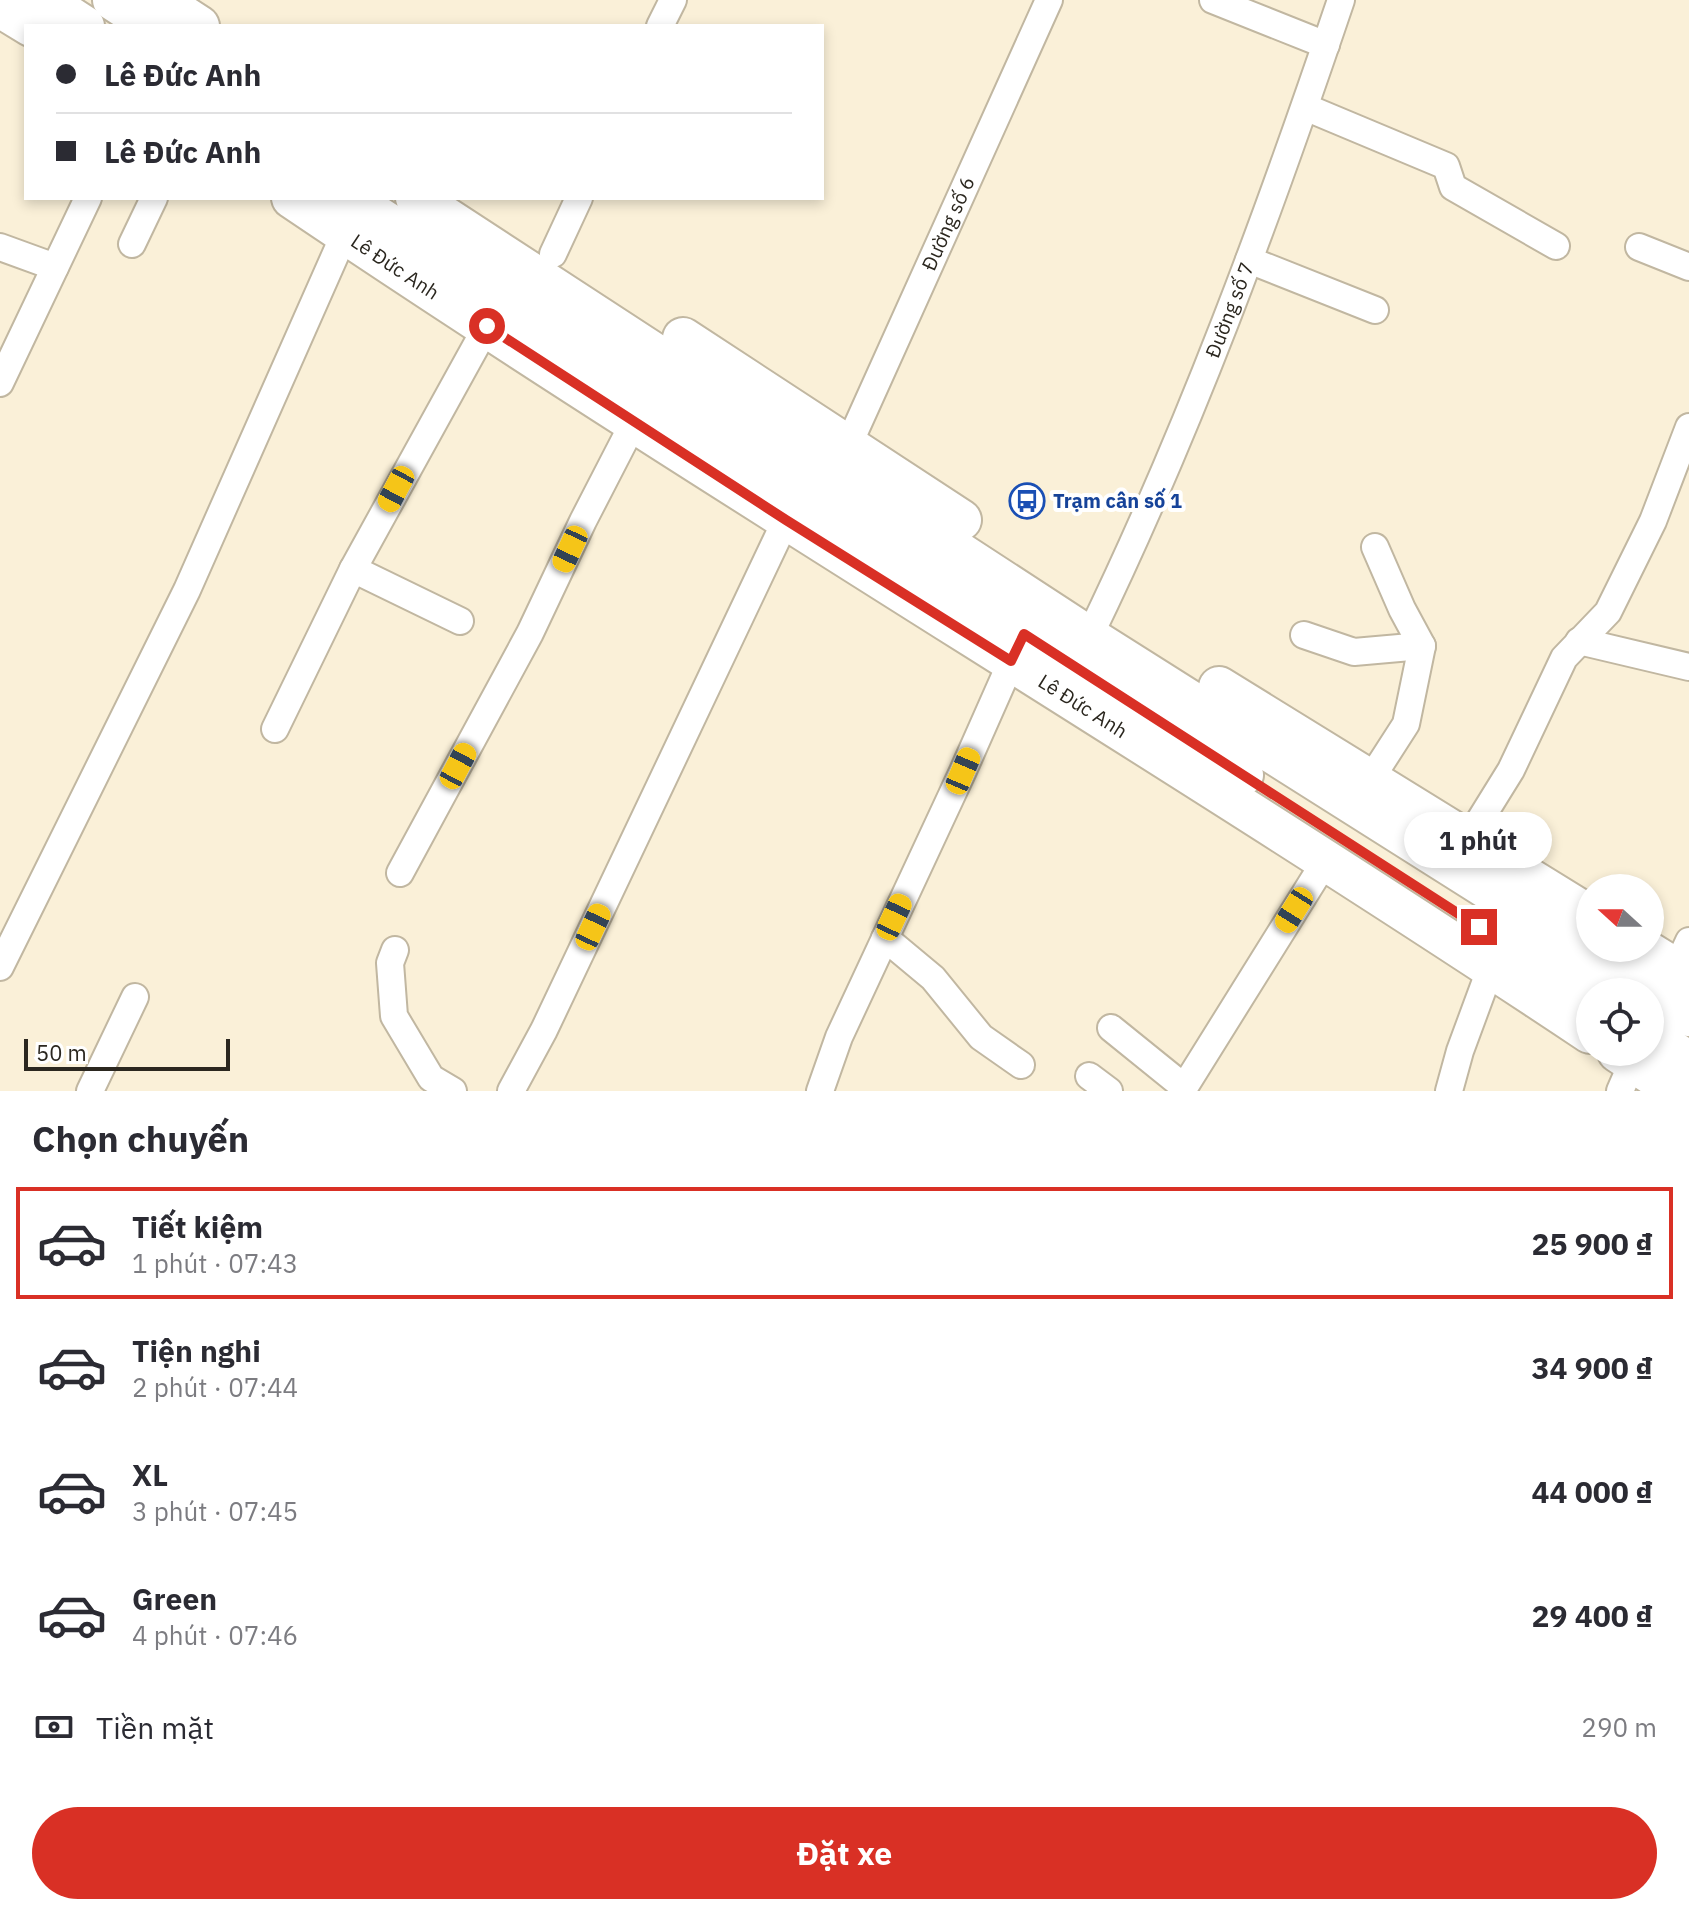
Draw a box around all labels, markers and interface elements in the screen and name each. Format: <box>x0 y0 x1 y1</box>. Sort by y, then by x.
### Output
text: Lê Đức Anh <box>104 55 261 94</box>
text: Lê Đức Anh <box>104 132 261 171</box>
street label: Đường số 6 <box>915 172 981 275</box>
street label: Lê Đức Anh <box>346 227 445 305</box>
street label: Đường số 7 <box>1199 258 1260 362</box>
route start <box>469 308 505 344</box>
car <box>374 462 418 516</box>
bus stop icon: Trạm cân số 1 <box>1008 482 1046 520</box>
place label: Trạm cân số 1 <box>1053 487 1182 514</box>
car <box>549 522 591 576</box>
street label: Lê Đức Anh <box>1033 667 1133 744</box>
car <box>436 739 480 793</box>
car <box>943 744 983 798</box>
callout: 1 phút <box>1405 811 1553 867</box>
text: 1 phút <box>1439 823 1517 857</box>
north arrow <box>1576 874 1664 962</box>
map controls <box>1576 874 1664 1066</box>
car <box>1271 883 1317 937</box>
car <box>873 890 915 944</box>
car <box>572 900 614 954</box>
route end <box>1461 909 1497 945</box>
button: locate <box>1576 978 1664 1066</box>
scale bar <box>24 1035 230 1071</box>
text: 50 m <box>36 1038 87 1067</box>
text: Chọn chuyến <box>32 1115 249 1162</box>
icon: car <box>36 1207 108 1279</box>
text: Tiết kiệm <box>132 1207 263 1246</box>
text: 25 900 ₫ <box>1532 1224 1653 1263</box>
text: 1 phút · 07:43 <box>132 1246 298 1280</box>
icon: car <box>36 1331 108 1403</box>
text: Tiện nghi <box>132 1331 261 1370</box>
text: 34 900 ₫ <box>1532 1348 1653 1387</box>
text: 2 phút · 07:44 <box>132 1370 298 1404</box>
icon: car <box>36 1455 108 1527</box>
text: XL <box>132 1455 168 1494</box>
text: 44 000 ₫ <box>1532 1472 1653 1511</box>
text: 3 phút · 07:45 <box>132 1494 298 1528</box>
icon: car <box>36 1579 108 1651</box>
text: Green <box>132 1579 217 1618</box>
text: 29 400 ₫ <box>1532 1596 1653 1635</box>
text: 4 phút · 07:46 <box>132 1618 298 1652</box>
icon: cash <box>32 1705 76 1749</box>
text: Tiền mặt <box>96 1708 214 1747</box>
text: 290 m <box>1581 1710 1657 1744</box>
button: Đặt xe <box>32 1807 1657 1899</box>

